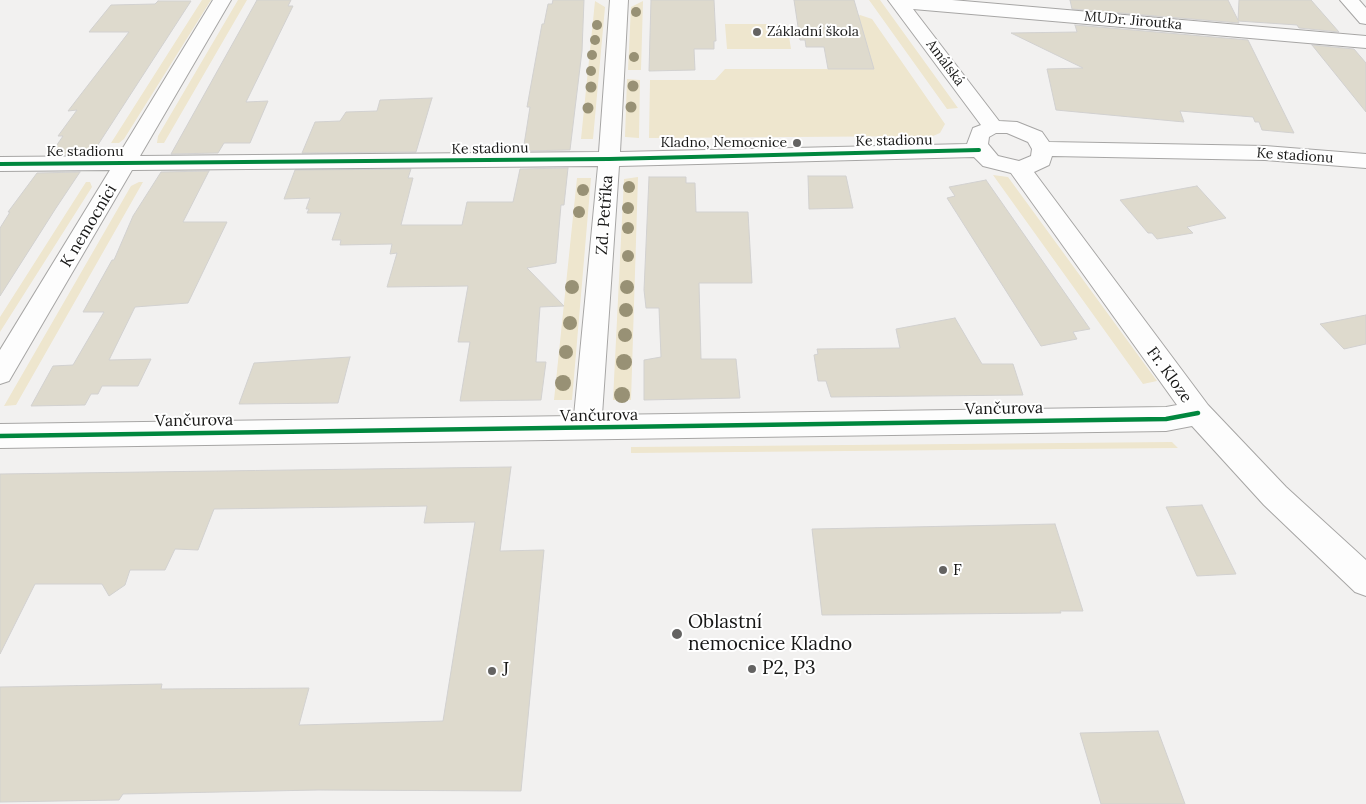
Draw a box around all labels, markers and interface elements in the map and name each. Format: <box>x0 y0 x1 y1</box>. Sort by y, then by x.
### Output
street label: MUDr. Jiroutka <box>1083 8 1183 34</box>
place label: Základní škola <box>767 24 859 40</box>
marker: Základní škola <box>751 26 763 38</box>
street label: Amálská <box>922 37 968 89</box>
street label: Ke stadionu <box>855 132 933 150</box>
place label: Kladno, Nemocnice <box>660 135 787 151</box>
marker: Kladno, Nemocnice <box>791 137 803 149</box>
street label: Ke stadionu <box>451 140 529 158</box>
street label: Ke stadionu <box>46 144 124 160</box>
street label: Ke stadionu <box>1256 145 1334 167</box>
street label: Zd. Petříka <box>593 174 617 256</box>
street label: K nemocnici <box>57 181 121 271</box>
street label: Fr. Kloze <box>1142 343 1196 407</box>
street label: Vančurova <box>965 399 1043 419</box>
street label: Vančurova <box>560 406 638 426</box>
street label: Vančurova <box>155 411 233 431</box>
place label: F <box>953 560 962 580</box>
marker: F <box>937 564 949 576</box>
place label: Oblastní nemocnice Kladno <box>688 612 852 656</box>
marker: Oblastní nemocnice Kladno <box>670 627 684 641</box>
place label: P2, P3 <box>762 658 816 680</box>
place label: J <box>502 660 509 682</box>
marker: P2, P3 <box>746 663 758 675</box>
marker: J <box>486 665 498 677</box>

